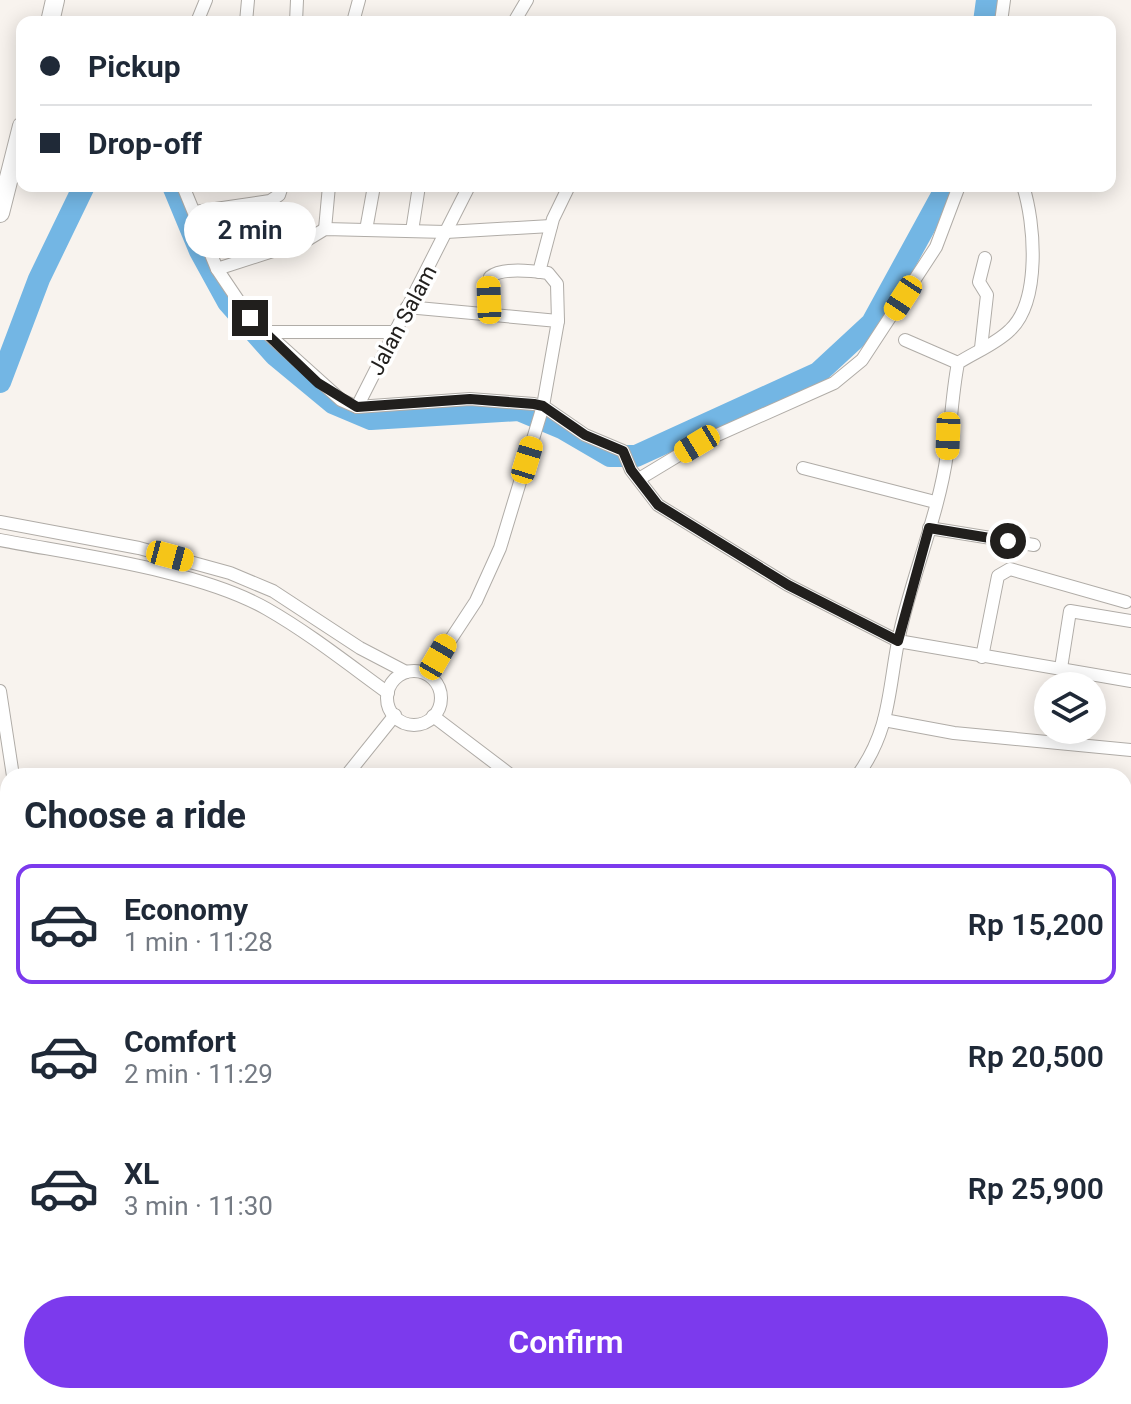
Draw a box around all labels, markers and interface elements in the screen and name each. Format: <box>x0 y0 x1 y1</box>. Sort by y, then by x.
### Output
text: Pickup <box>88 49 181 84</box>
text: Drop-off <box>88 126 202 161</box>
callout: 2 min <box>184 202 316 258</box>
text: 2 min <box>217 215 283 245</box>
street label: Jalan Salam <box>363 261 442 379</box>
car <box>880 271 926 325</box>
car <box>476 276 502 324</box>
route end <box>232 300 268 336</box>
car <box>935 412 961 460</box>
car <box>670 421 724 467</box>
car <box>509 434 545 486</box>
route start <box>990 523 1026 559</box>
car <box>144 538 196 574</box>
car <box>416 630 460 684</box>
map controls <box>1034 672 1106 744</box>
button: layers <box>1034 672 1106 744</box>
text: Choose a ride <box>24 795 246 837</box>
icon: car <box>28 888 100 960</box>
text: Economy <box>124 892 248 927</box>
text: Rp 15,200 <box>968 907 1104 942</box>
text: 1 min · 11:28 <box>124 927 273 957</box>
icon: car <box>28 1020 100 1092</box>
text: Comfort <box>124 1024 236 1059</box>
text: Rp 20,500 <box>968 1039 1104 1074</box>
text: 2 min · 11:29 <box>124 1059 273 1089</box>
icon: car <box>28 1152 100 1224</box>
text: XL <box>124 1156 159 1191</box>
text: Rp 25,900 <box>968 1171 1104 1206</box>
text: 3 min · 11:30 <box>124 1191 273 1221</box>
button: Confirm <box>24 1296 1108 1388</box>

